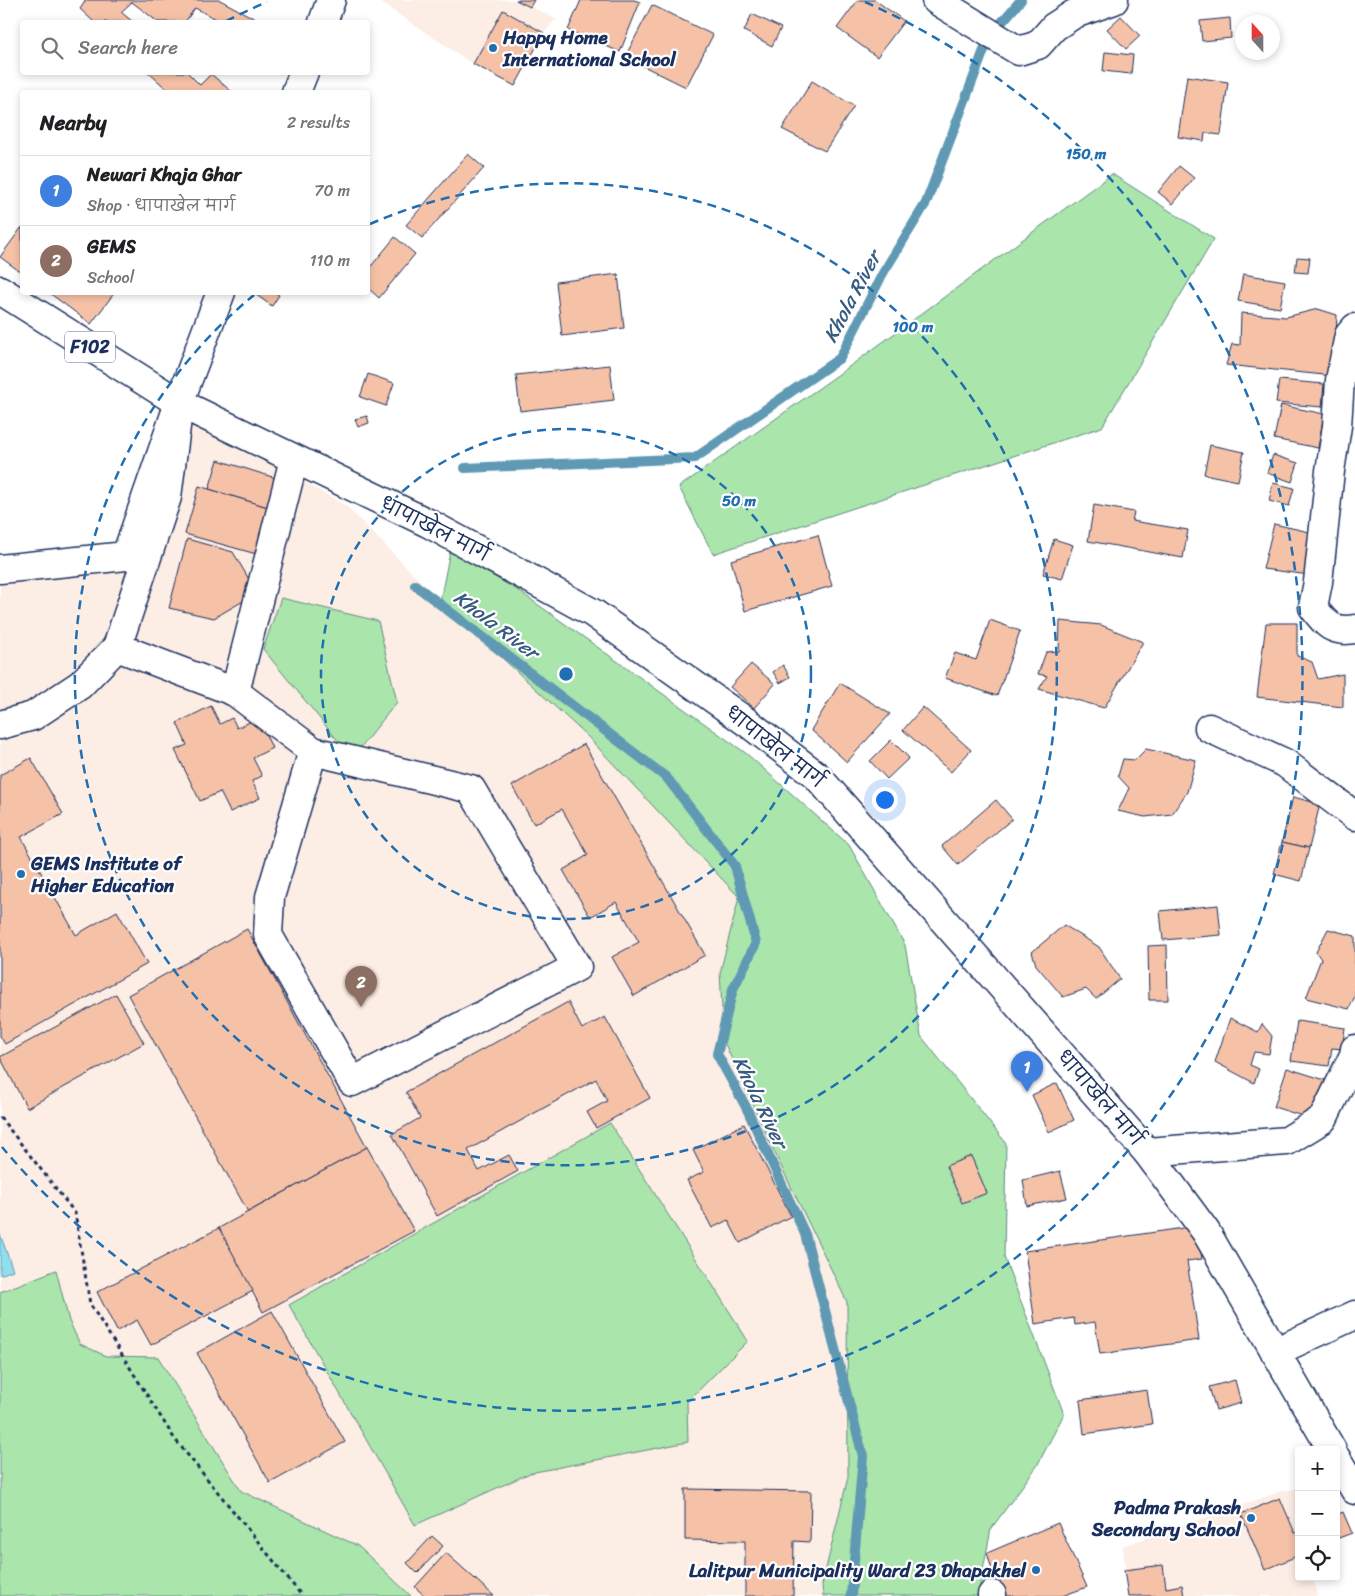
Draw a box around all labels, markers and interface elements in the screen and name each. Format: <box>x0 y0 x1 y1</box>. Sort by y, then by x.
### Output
north arrow <box>1235 15 1280 60</box>
search box <box>20 20 370 75</box>
place label: Happy Home International School <box>502 21 677 76</box>
text: Search here <box>78 31 178 64</box>
icon: search <box>38 34 66 62</box>
marker: Happy Home International School <box>487 42 499 54</box>
text: Nearby <box>40 104 106 142</box>
text: 2 results <box>287 108 350 137</box>
text: 150 m <box>1066 141 1107 167</box>
text: Newari Khaja Ghar <box>87 158 241 191</box>
text: 1 <box>53 176 59 205</box>
text: 70 m <box>314 176 350 205</box>
text: Shop · धापाखेल मार्ग <box>87 191 235 220</box>
text: GEMS <box>87 230 136 263</box>
water label: Khola River <box>813 242 893 349</box>
text: 2 <box>51 246 61 275</box>
text: 110 m <box>310 246 350 275</box>
text: School <box>87 263 134 292</box>
text: 100 m <box>893 314 934 340</box>
road number: F102 <box>65 332 115 362</box>
street label: धापाखेल मार्ग <box>374 487 497 572</box>
text: 50 m <box>722 488 757 514</box>
water label: Khola River <box>446 581 549 671</box>
centre of rings <box>557 665 575 683</box>
street label: धापाखेल मार्ग <box>718 697 834 798</box>
your location <box>872 787 898 813</box>
place label: GEMS Institute of Higher Education <box>30 847 184 902</box>
marker: GEMS Institute of Higher Education <box>15 868 27 880</box>
pin: 2 <box>345 966 377 1007</box>
street label: धापाखेल मार्ग <box>1048 1042 1153 1155</box>
water label: Khola River <box>723 1050 799 1158</box>
pin: 1 <box>1011 1051 1043 1092</box>
map controls <box>1295 1446 1340 1581</box>
button: + <box>1295 1446 1340 1491</box>
place label: Padma Prakash Secondary School <box>1091 1491 1243 1546</box>
button: − <box>1295 1491 1340 1536</box>
marker: Padma Prakash Secondary School <box>1245 1512 1257 1524</box>
button: locate <box>1295 1536 1340 1581</box>
place label: Lalitpur Municipality Ward 23 Dhapakhel <box>689 1554 1028 1587</box>
marker: Lalitpur Municipality Ward 23 Dhapakhel <box>1030 1564 1042 1576</box>

